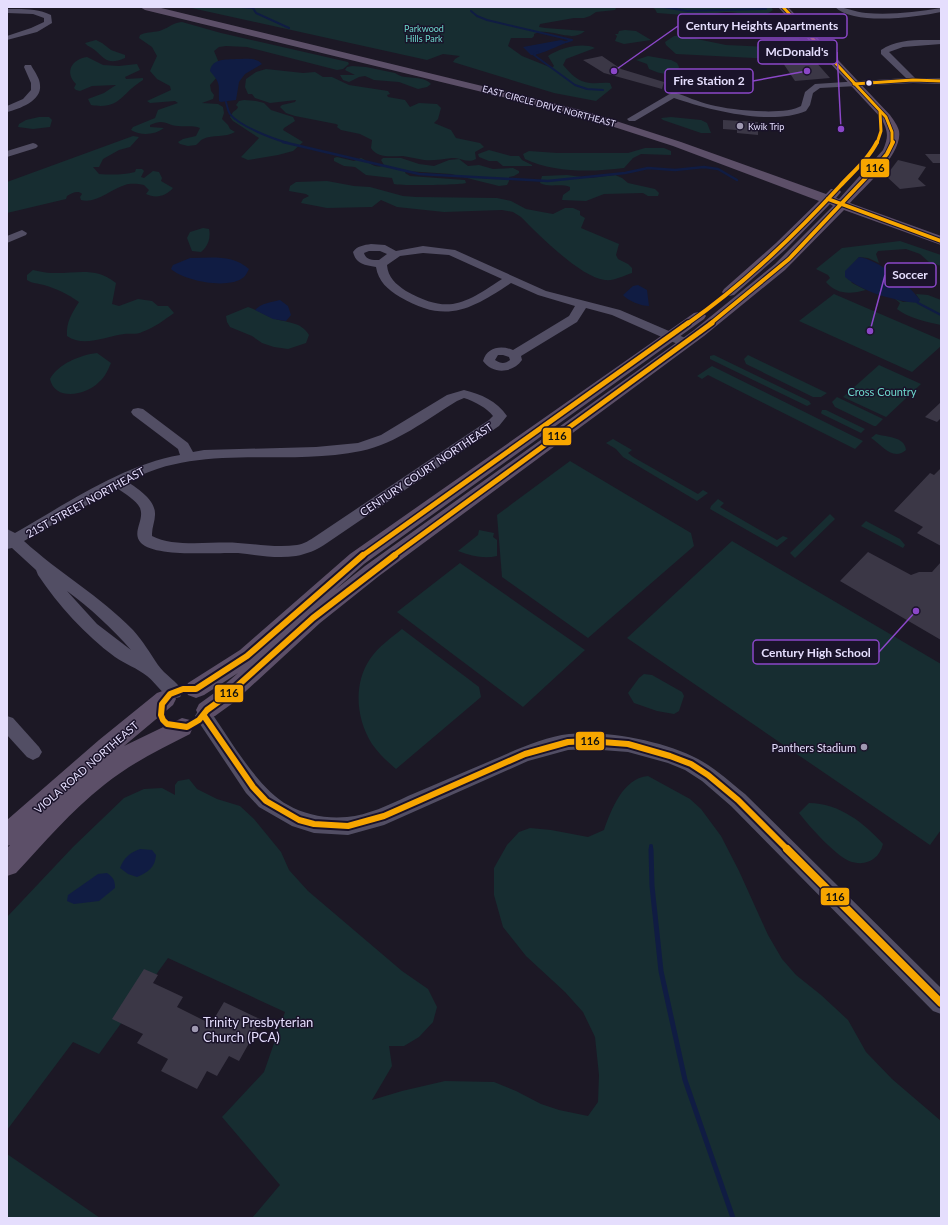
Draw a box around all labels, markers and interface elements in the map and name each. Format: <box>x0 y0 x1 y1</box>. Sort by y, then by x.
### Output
callout: Century Heights Apartments <box>678 14 847 38</box>
text: Century Heights Apartments <box>686 18 838 33</box>
park label: Parkwood Hills Park <box>404 23 444 44</box>
callout: McDonald's <box>758 40 837 64</box>
text: McDonald's <box>765 44 829 59</box>
callout: Fire Station 2 <box>665 69 753 93</box>
text: Fire Station 2 <box>673 73 745 88</box>
unlabelled marker <box>864 78 874 88</box>
street label: EAST CIRCLE DRIVE NORTHEAST <box>481 83 618 129</box>
marker: Kwik Trip <box>735 121 745 131</box>
place label: Kwik Trip <box>748 121 784 132</box>
line badge: 116 <box>860 158 890 178</box>
text: 116 <box>865 161 885 174</box>
callout: Soccer <box>885 263 936 287</box>
text: Soccer <box>892 267 928 282</box>
park label: Cross Country <box>848 385 917 398</box>
street label: CENTURY COURT NORTHEAST <box>357 419 495 518</box>
line badge: 116 <box>542 427 572 446</box>
text: 116 <box>547 429 567 442</box>
street label: 21ST STREET NORTHEAST <box>23 464 147 540</box>
callout: Century High School <box>753 640 879 664</box>
text: Century High School <box>761 645 871 660</box>
line badge: 116 <box>214 684 244 703</box>
text: 116 <box>219 686 239 699</box>
street label: VIOLA ROAD NORTHEAST <box>31 718 141 816</box>
line badge: 116 <box>575 731 605 751</box>
text: 116 <box>580 734 600 747</box>
place label: Panthers Stadium <box>771 741 856 754</box>
marker: Panthers Stadium <box>859 742 869 752</box>
line badge: 116 <box>820 887 850 906</box>
text: 116 <box>825 890 845 903</box>
place label: Trinity Presbyterian Church (PCA) <box>203 1014 313 1045</box>
marker: Trinity Presbyterian Church (PCA) <box>190 1024 200 1034</box>

